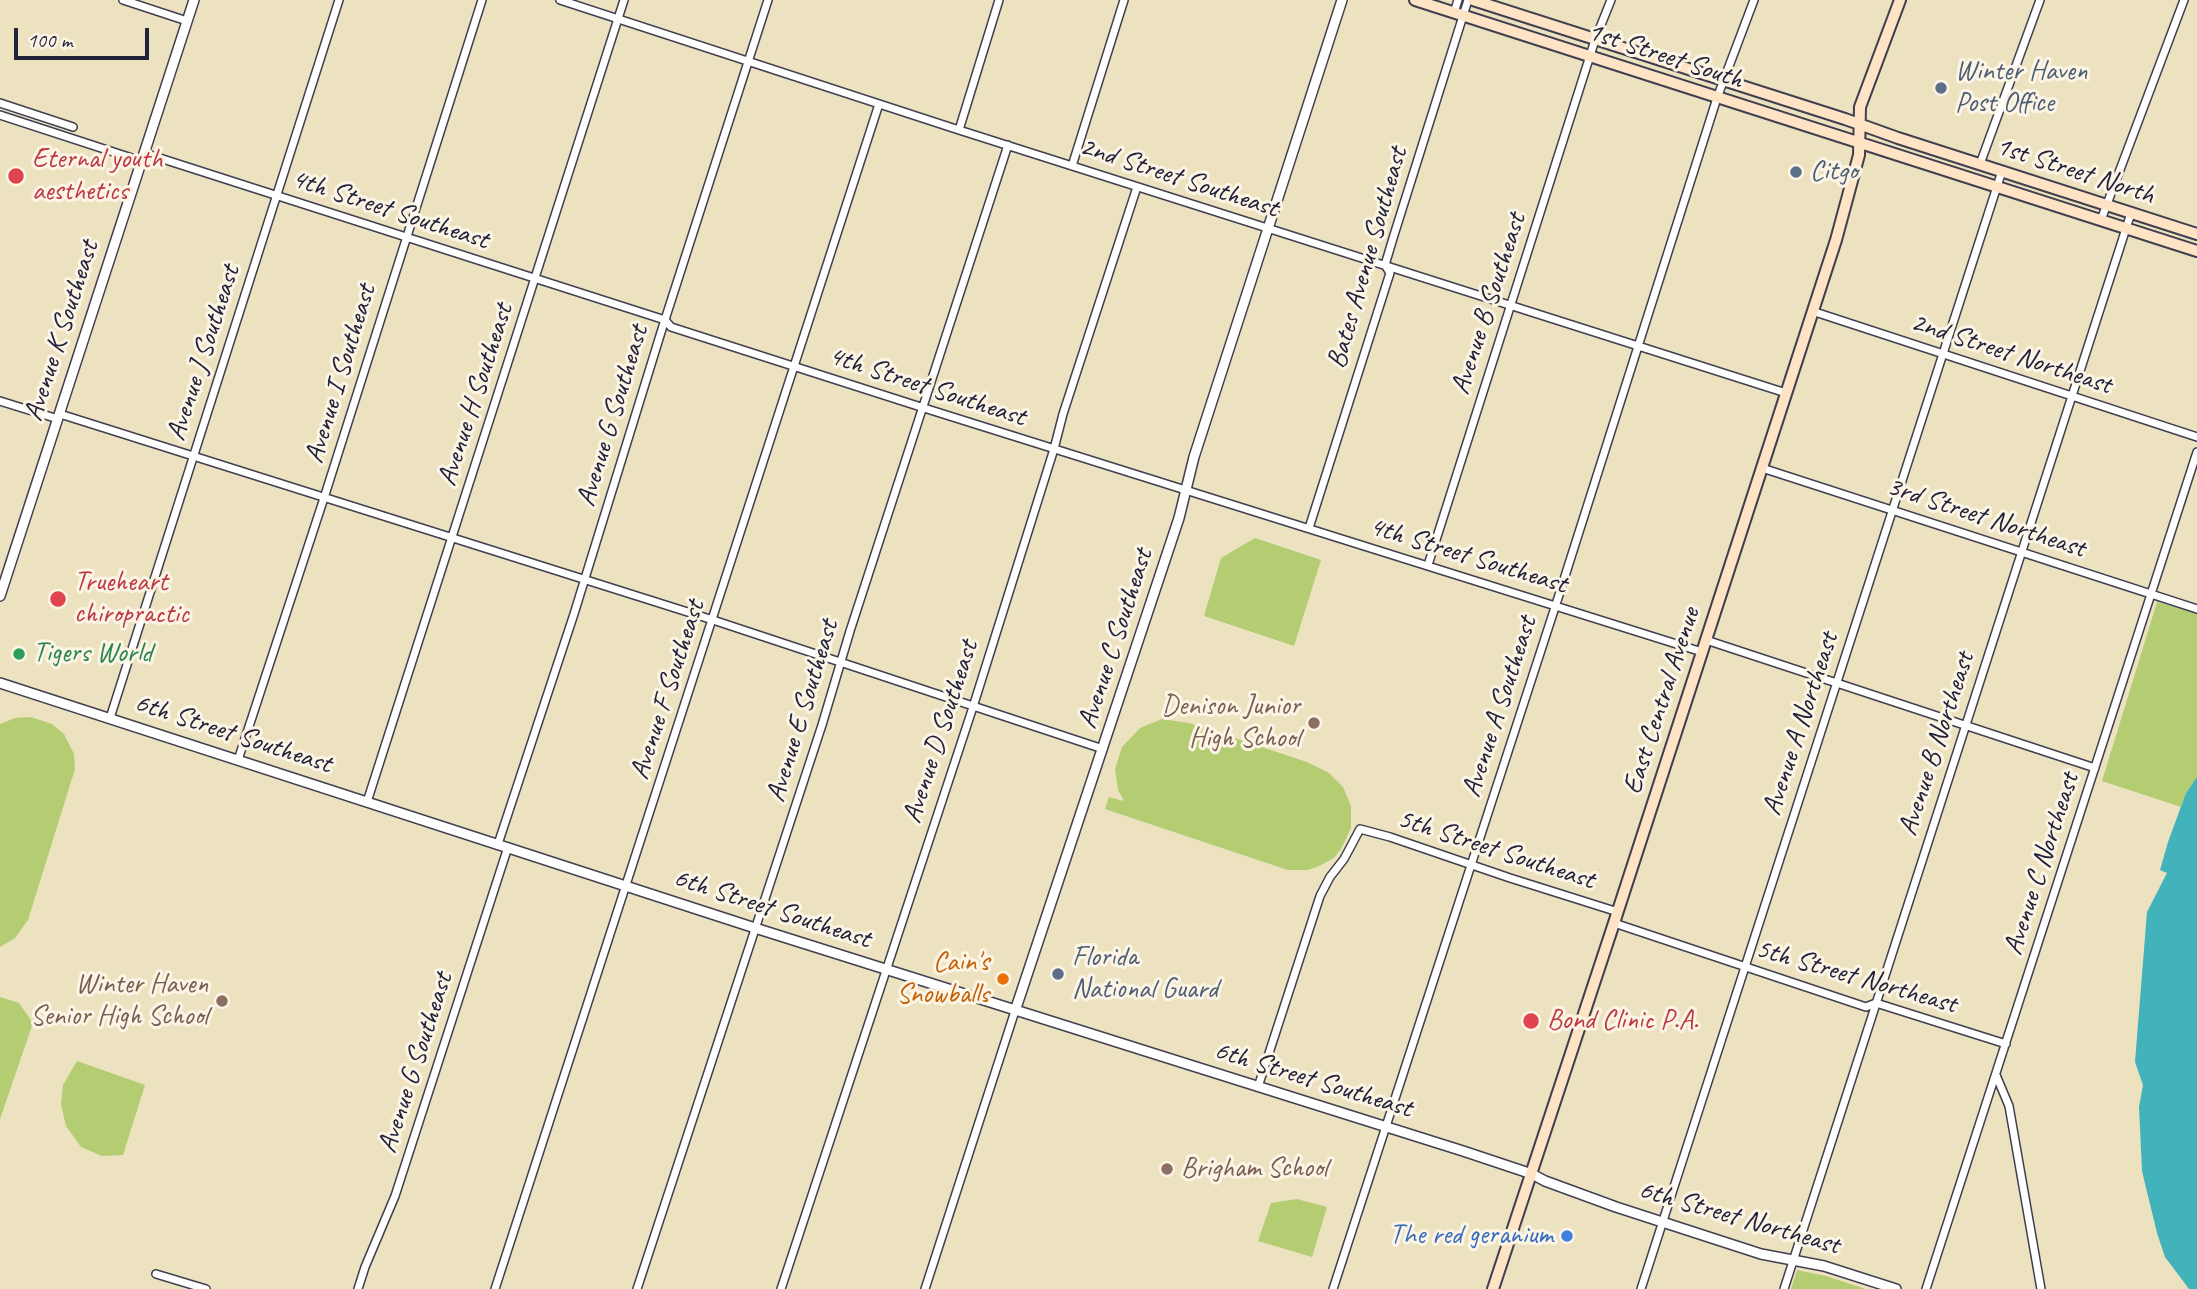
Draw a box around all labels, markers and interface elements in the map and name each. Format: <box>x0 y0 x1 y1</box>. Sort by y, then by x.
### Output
scale bar <box>18 14 152 58</box>
street label: 1st Street South <box>1583 15 1747 97</box>
text: 100 m <box>27 27 72 53</box>
place label: Winter Haven Post Office <box>1955 55 2087 121</box>
marker: Winter Haven Post Office <box>1933 80 1949 96</box>
street label: 2nd Street Southeast <box>1076 130 1282 226</box>
street label: 1st Street North <box>1992 130 2158 212</box>
place label: Eternal youth aesthetics <box>32 143 162 209</box>
street label: Bates Avenue Southeast <box>1320 144 1416 372</box>
place label: Citgo <box>1810 155 1858 189</box>
street label: 4th Street Southeast <box>287 162 493 258</box>
marker: Citgo <box>1788 164 1804 180</box>
marker: Eternal youth aesthetics <box>6 166 26 186</box>
street label: Avenue B Southeast <box>1444 209 1534 399</box>
street label: Avenue K Southeast <box>17 237 107 425</box>
street label: Avenue J Southeast <box>160 261 248 445</box>
street label: Avenue I Southeast <box>298 281 384 467</box>
street label: Avenue H Southeast <box>431 300 521 490</box>
street label: 2nd Street Northeast <box>1906 306 2116 402</box>
street label: Avenue G Southeast <box>570 322 656 510</box>
street label: 4th Street Southeast <box>824 339 1030 435</box>
street label: 3rd Street Northeast <box>1883 470 2089 566</box>
street label: 4th Street Southeast <box>1365 510 1571 602</box>
street label: Avenue C Southeast <box>1071 545 1161 733</box>
place label: Trueheart chiropractic <box>74 566 189 632</box>
marker: Trueheart chiropractic <box>48 589 68 609</box>
street label: Avenue F Southeast <box>623 596 713 784</box>
street label: East Central Avenue <box>1616 604 1708 798</box>
street label: Avenue A Southeast <box>1455 613 1545 801</box>
street label: Avenue E Southeast <box>759 616 847 806</box>
street label: Avenue A Northeast <box>1756 628 1846 820</box>
place label: Tigers World <box>33 637 152 671</box>
street label: Avenue D Southeast <box>896 637 986 827</box>
marker: Tigers World <box>11 646 27 662</box>
street label: Avenue B Northeast <box>1892 648 1982 840</box>
street label: 6th Street Southeast <box>130 686 336 782</box>
place label: Denison Junior High School <box>1162 690 1300 756</box>
marker: Denison Junior High School <box>1306 715 1322 731</box>
street label: Avenue C Northeast <box>1997 769 2087 959</box>
street label: 5th Street Southeast <box>1393 802 1599 898</box>
street label: 6th Street Southeast <box>669 861 875 957</box>
street label: 5th Street Northeast <box>1752 932 1960 1022</box>
place label: Florida National Guard <box>1072 941 1218 1007</box>
place label: Cain's Snowballs <box>897 946 989 1012</box>
marker: Florida National Guard <box>1050 966 1066 982</box>
place label: Winter Haven Senior High School <box>30 968 208 1034</box>
street label: Avenue G Southeast <box>371 969 461 1157</box>
marker: Cain's Snowballs <box>995 971 1011 987</box>
marker: Winter Haven Senior High School <box>214 993 230 1009</box>
place label: Bond Clinic P.A. <box>1547 1004 1698 1038</box>
marker: Bond Clinic P.A. <box>1521 1011 1541 1031</box>
street label: 6th Street Southeast <box>1210 1034 1416 1126</box>
place label: Brigham School <box>1181 1152 1328 1186</box>
marker: Brigham School <box>1159 1161 1175 1177</box>
street label: 6th Street Northeast <box>1635 1173 1843 1263</box>
place label: The red geranium <box>1390 1219 1553 1253</box>
marker: The red geranium <box>1559 1228 1575 1244</box>

